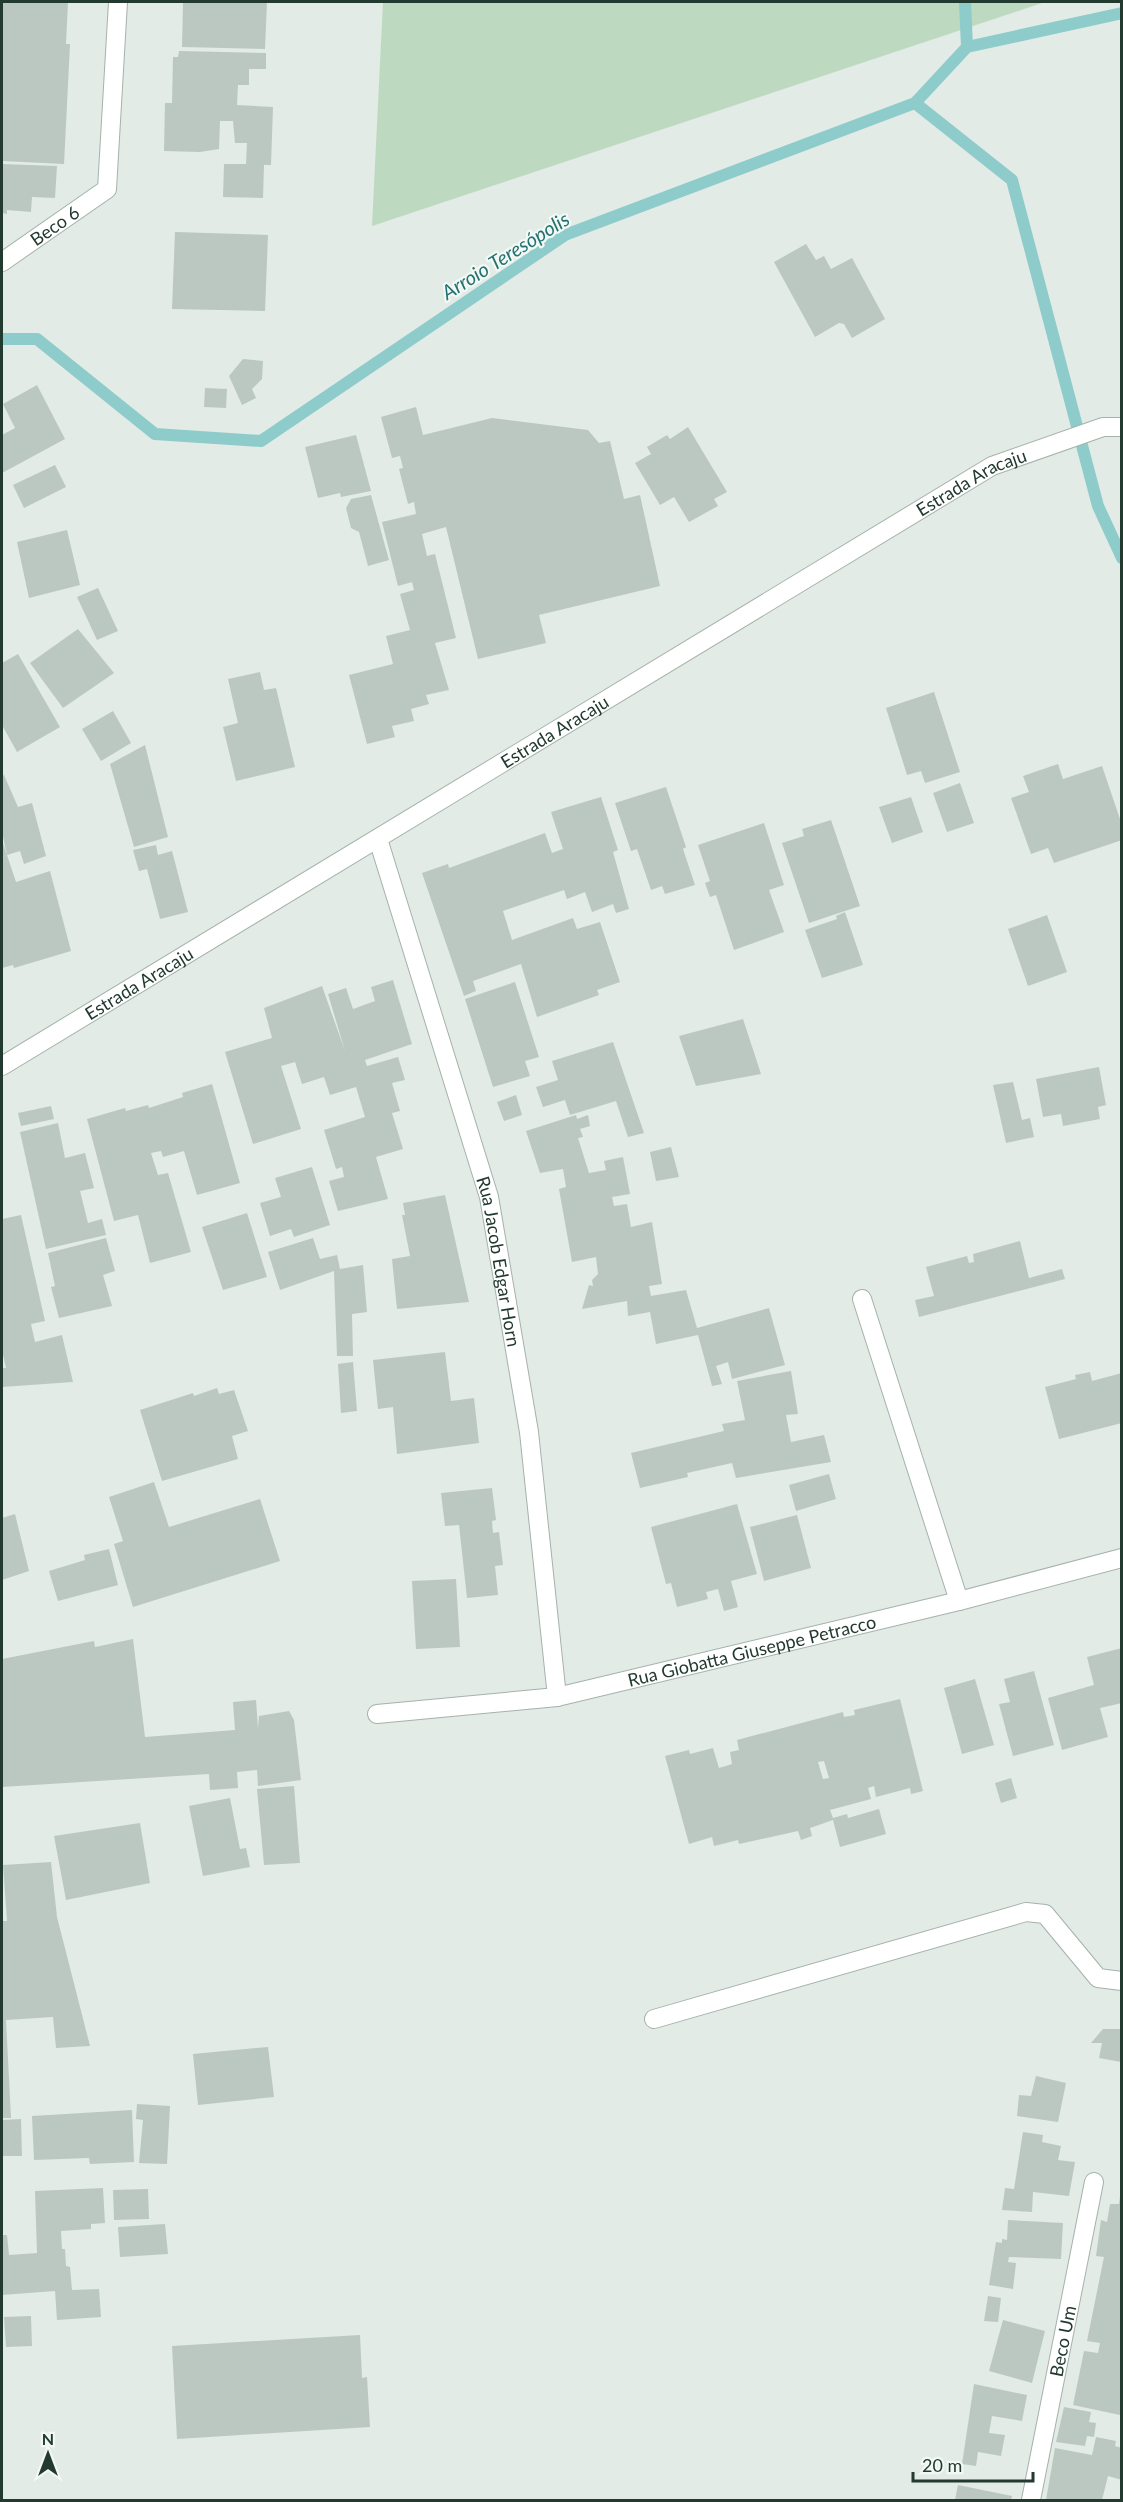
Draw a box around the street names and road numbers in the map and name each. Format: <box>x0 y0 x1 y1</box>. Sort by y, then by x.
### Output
street label: Beco 6 <box>26 201 83 250</box>
street label: Estrada Aracaju <box>912 444 1029 520</box>
street label: Estrada Aracaju <box>496 690 613 772</box>
street label: Estrada Aracaju <box>81 942 197 1024</box>
street label: Rua Jacob Edgar Horn <box>472 1173 525 1348</box>
street label: Rua Giobatta Giuseppe Petracco <box>625 1610 878 1691</box>
street label: Beco Um <box>1045 2304 1080 2379</box>

